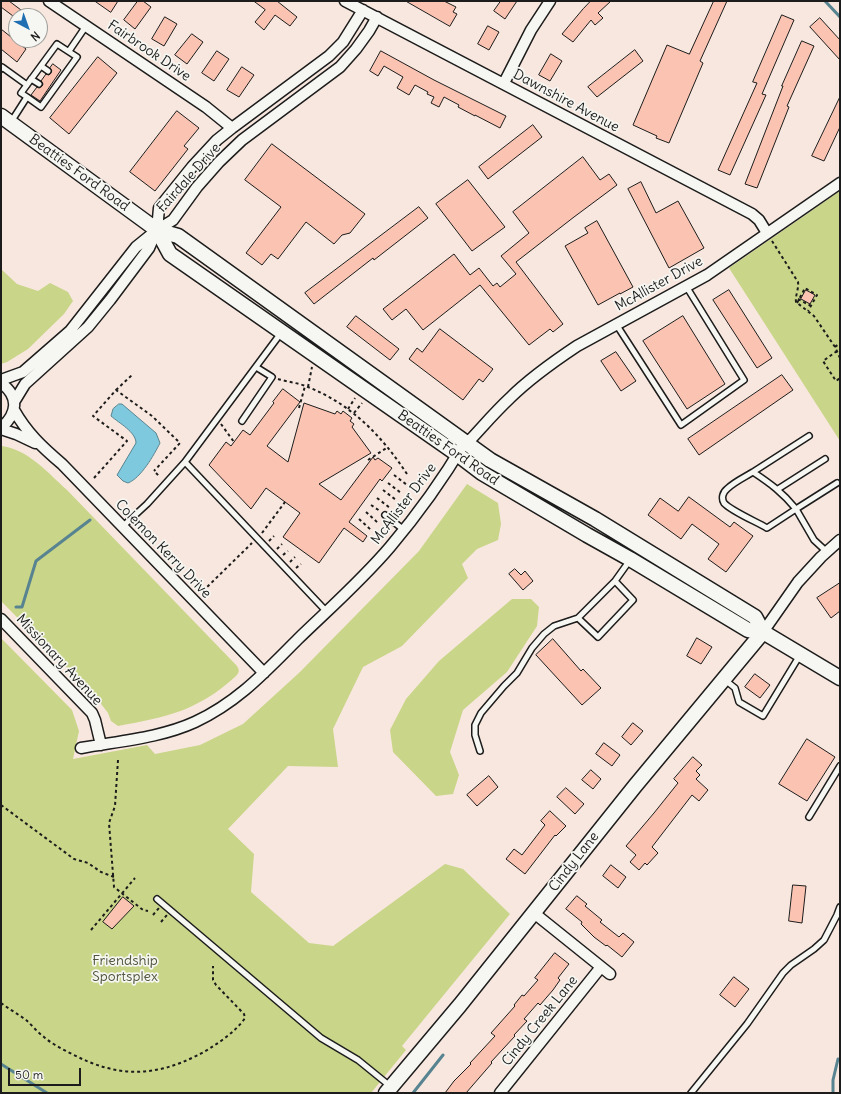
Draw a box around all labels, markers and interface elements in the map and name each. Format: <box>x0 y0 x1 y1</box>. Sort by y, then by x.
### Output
north arrow <box>8 8 48 48</box>
street label: Fairbrook Drive <box>104 17 194 85</box>
text: N <box>28 29 43 44</box>
street label: Dawnshire Avenue <box>510 66 622 136</box>
street label: Beatties Ford Road <box>26 131 132 215</box>
street label: Fairdale Drive <box>154 140 224 216</box>
street label: McAllister Drive <box>612 253 706 315</box>
street label: Beatties Ford Road <box>394 407 502 489</box>
street label: McAllister Drive <box>368 460 440 548</box>
street label: Colemon Kerry Drive <box>112 496 214 602</box>
street label: Missionary Avenue <box>13 611 105 709</box>
street label: Cindy Lane <box>545 829 603 895</box>
park label: Friendship Sportsplex <box>92 953 158 986</box>
street label: Cindy Creek Lane <box>499 973 581 1069</box>
scale bar <box>10 1060 83 1086</box>
text: 50 m <box>15 1067 43 1082</box>

